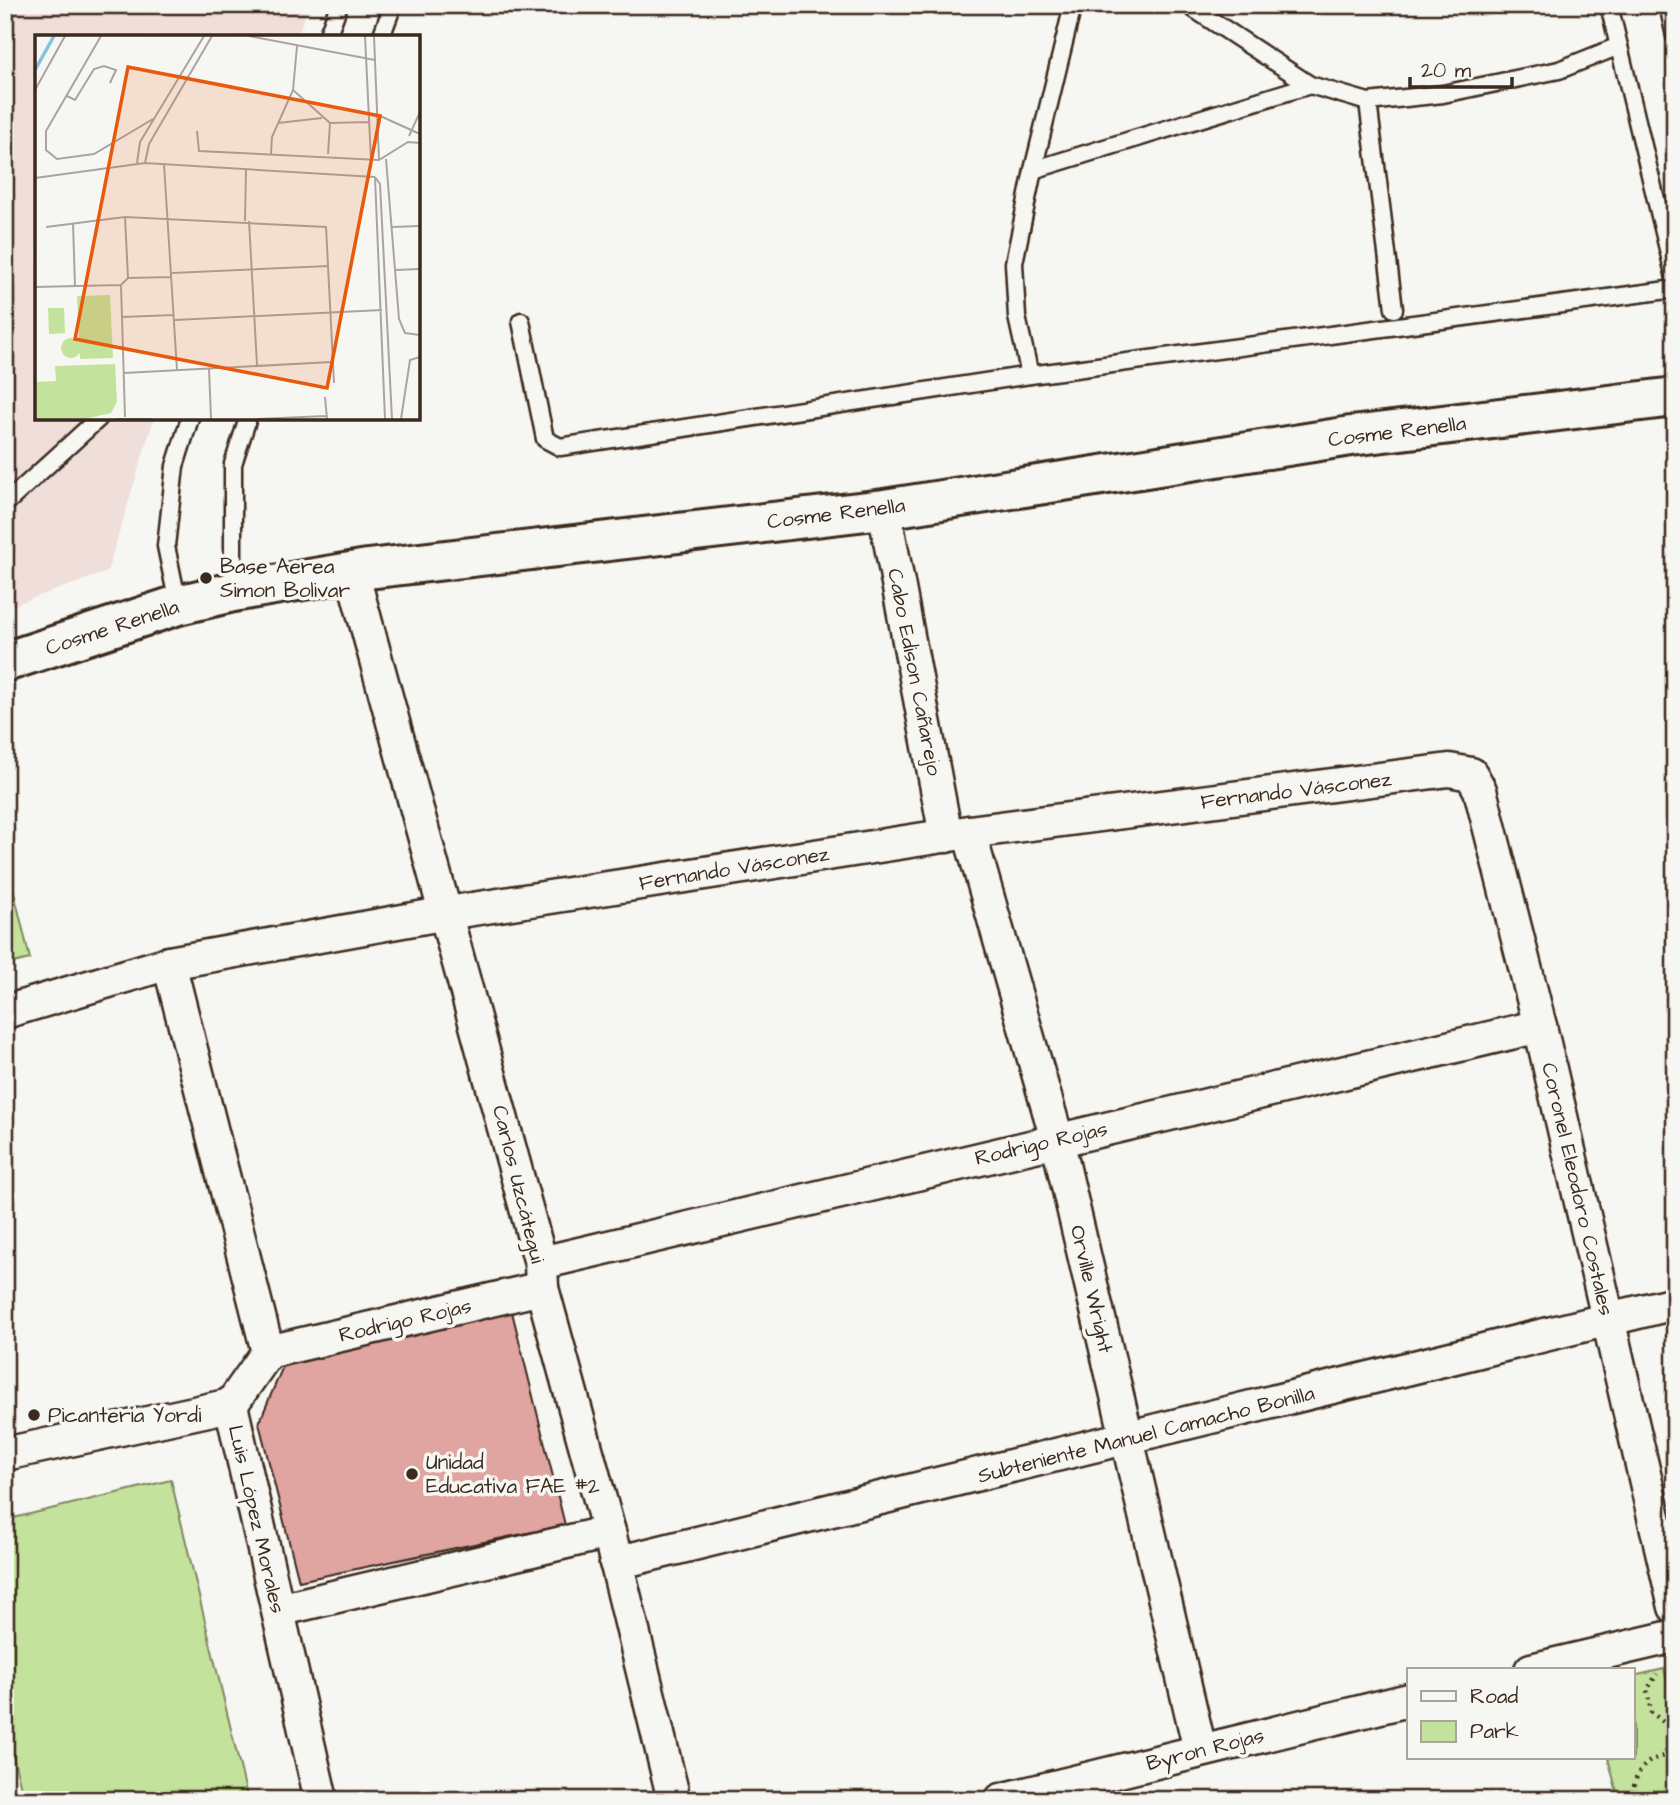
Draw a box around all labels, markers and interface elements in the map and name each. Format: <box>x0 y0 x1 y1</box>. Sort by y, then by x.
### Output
inset map <box>35 35 420 420</box>
scale bar <box>1410 46 1512 90</box>
text: 20 m <box>1421 56 1472 85</box>
street label: Cosme Renella <box>1326 409 1468 454</box>
street label: Cosme Renella <box>765 491 907 536</box>
place label: Base Aerea Simon Bolivar <box>220 552 351 605</box>
street label: Cabo Edison Cañarejo <box>880 566 949 778</box>
marker: Base Aerea Simon Bolivar <box>198 570 214 586</box>
street label: Cosme Renella <box>42 592 183 663</box>
street label: Fernando Vásconez <box>1199 764 1394 817</box>
street label: Fernando Vásconez <box>637 839 832 898</box>
street label: Coronel Eleodoro Costales <box>1534 1060 1621 1318</box>
street label: Carlos Uzcátegui <box>483 1102 552 1267</box>
street label: Rodrigo Rojas <box>972 1114 1111 1175</box>
street label: Orville Wright <box>1061 1222 1120 1357</box>
street label: Rodrigo Rojas <box>336 1291 475 1352</box>
street label: Subteniente Manuel Camacho Bonilla <box>975 1378 1318 1490</box>
place label: Picanteria Yordi <box>48 1401 201 1430</box>
marker: Picanteria Yordi <box>26 1407 42 1423</box>
street label: Luis López Morales <box>220 1422 292 1616</box>
place label: Unidad Educativa FAE #2 <box>426 1448 600 1501</box>
marker: Unidad Educativa FAE #2 <box>404 1466 420 1482</box>
legend <box>1407 1668 1634 1759</box>
text: Road <box>1470 1682 1518 1711</box>
text: Park <box>1470 1717 1519 1746</box>
street label: Byron Rojas <box>1143 1721 1268 1780</box>

